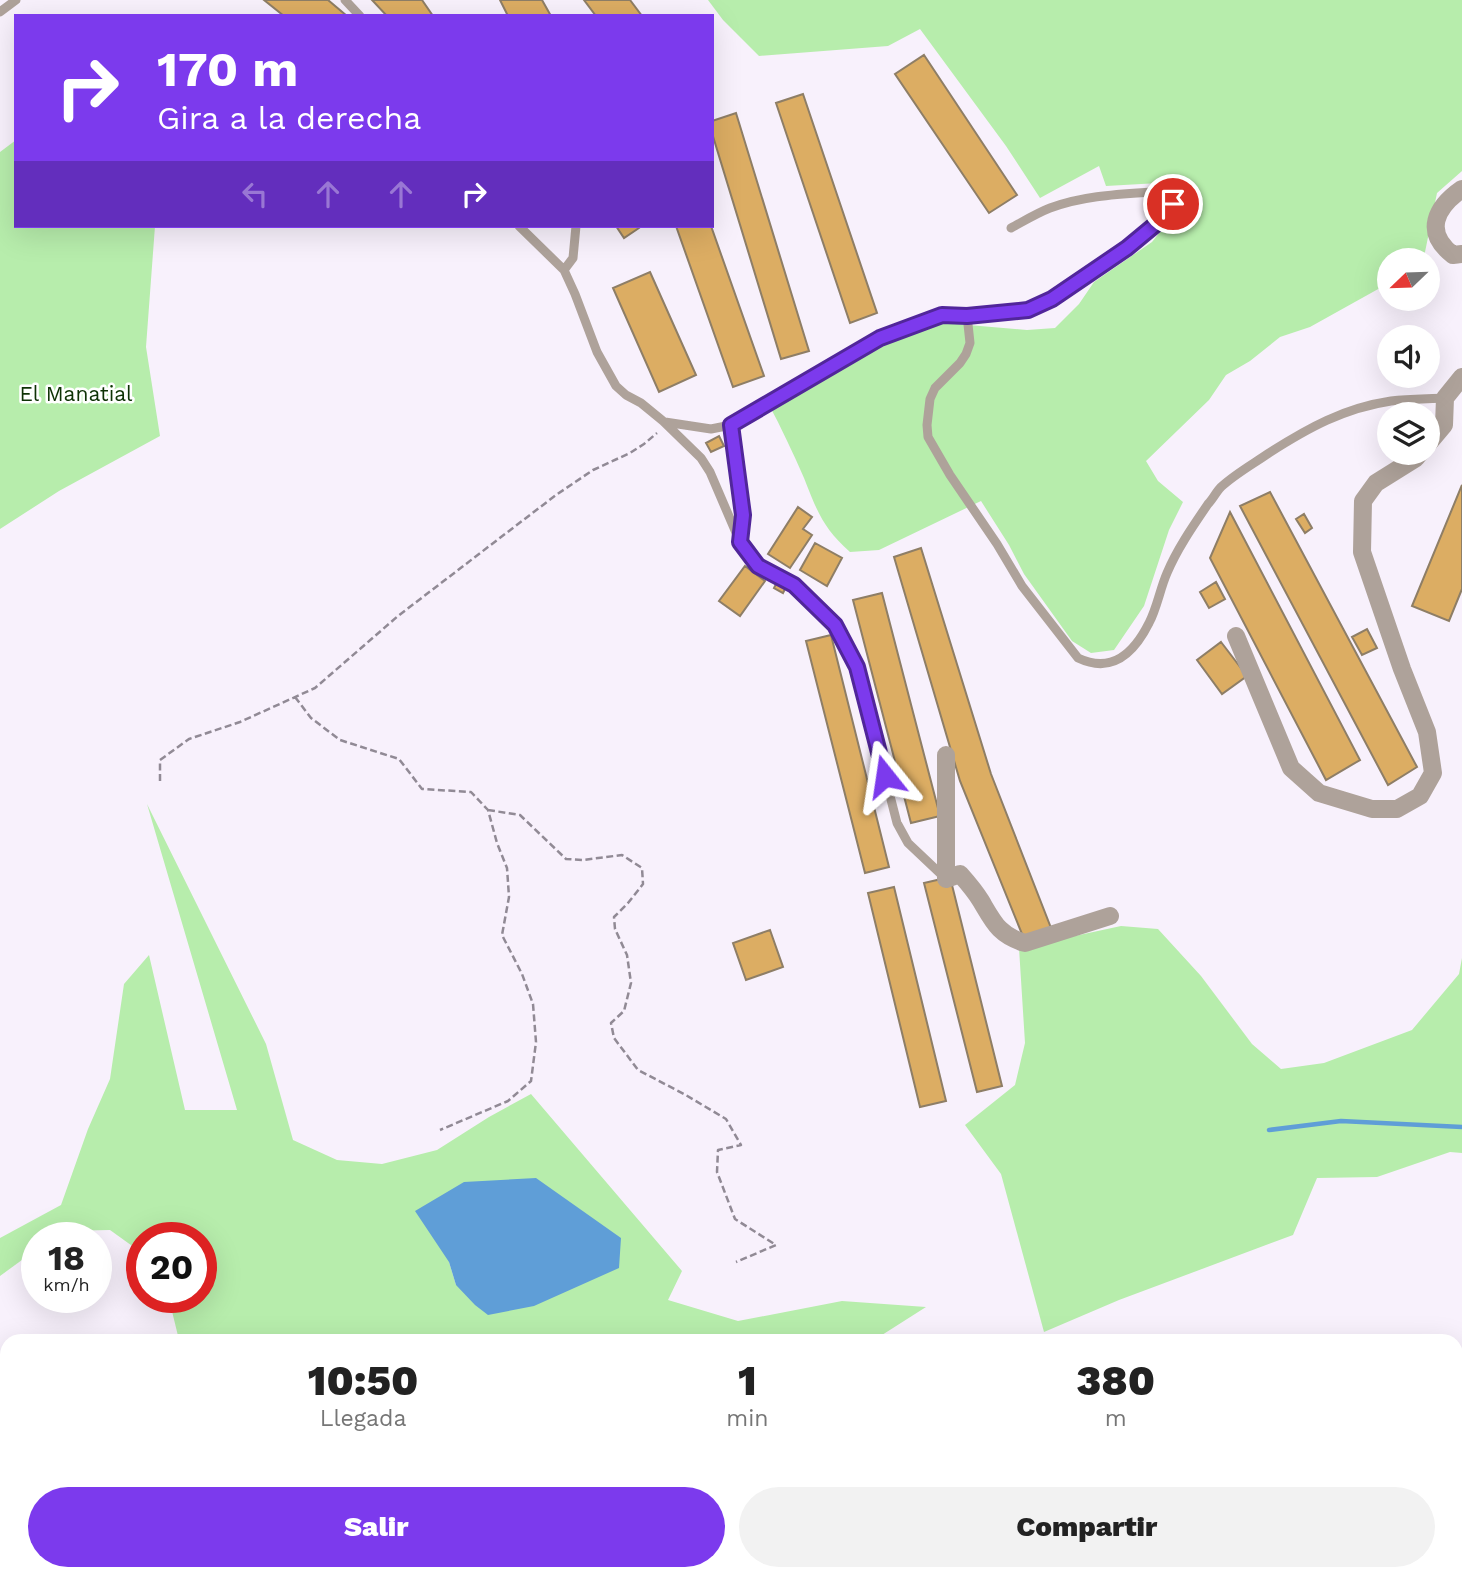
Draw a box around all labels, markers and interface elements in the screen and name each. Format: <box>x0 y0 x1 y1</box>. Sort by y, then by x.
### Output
text: 170 m <box>157 40 298 98</box>
icon: right <box>42 42 133 133</box>
text: Gira a la derecha <box>157 99 421 137</box>
pin <box>1143 174 1203 234</box>
icon: left <box>236 175 274 213</box>
icon: ahead <box>309 175 347 213</box>
icon: ahead <box>382 175 420 213</box>
icon: right <box>455 175 493 213</box>
icon: arrive <box>1154 185 1192 223</box>
north arrow <box>1377 248 1440 312</box>
map controls <box>1377 248 1440 465</box>
button: sound <box>1377 325 1440 388</box>
park label: El Manatial <box>19 381 133 406</box>
button: layers <box>1377 402 1440 465</box>
position arrow <box>848 739 922 813</box>
speed limit sign: 20 <box>126 1222 217 1313</box>
text: 18 <box>48 1237 85 1279</box>
text: km/h <box>43 1274 90 1295</box>
text: 10:50 <box>308 1356 418 1405</box>
text: 1 <box>738 1356 757 1405</box>
text: 380 <box>1076 1356 1155 1405</box>
text: Llegada <box>320 1405 407 1432</box>
text: min <box>726 1405 769 1432</box>
text: m <box>1105 1405 1127 1432</box>
button: Salir <box>28 1487 725 1567</box>
button: Compartir <box>739 1487 1435 1567</box>

